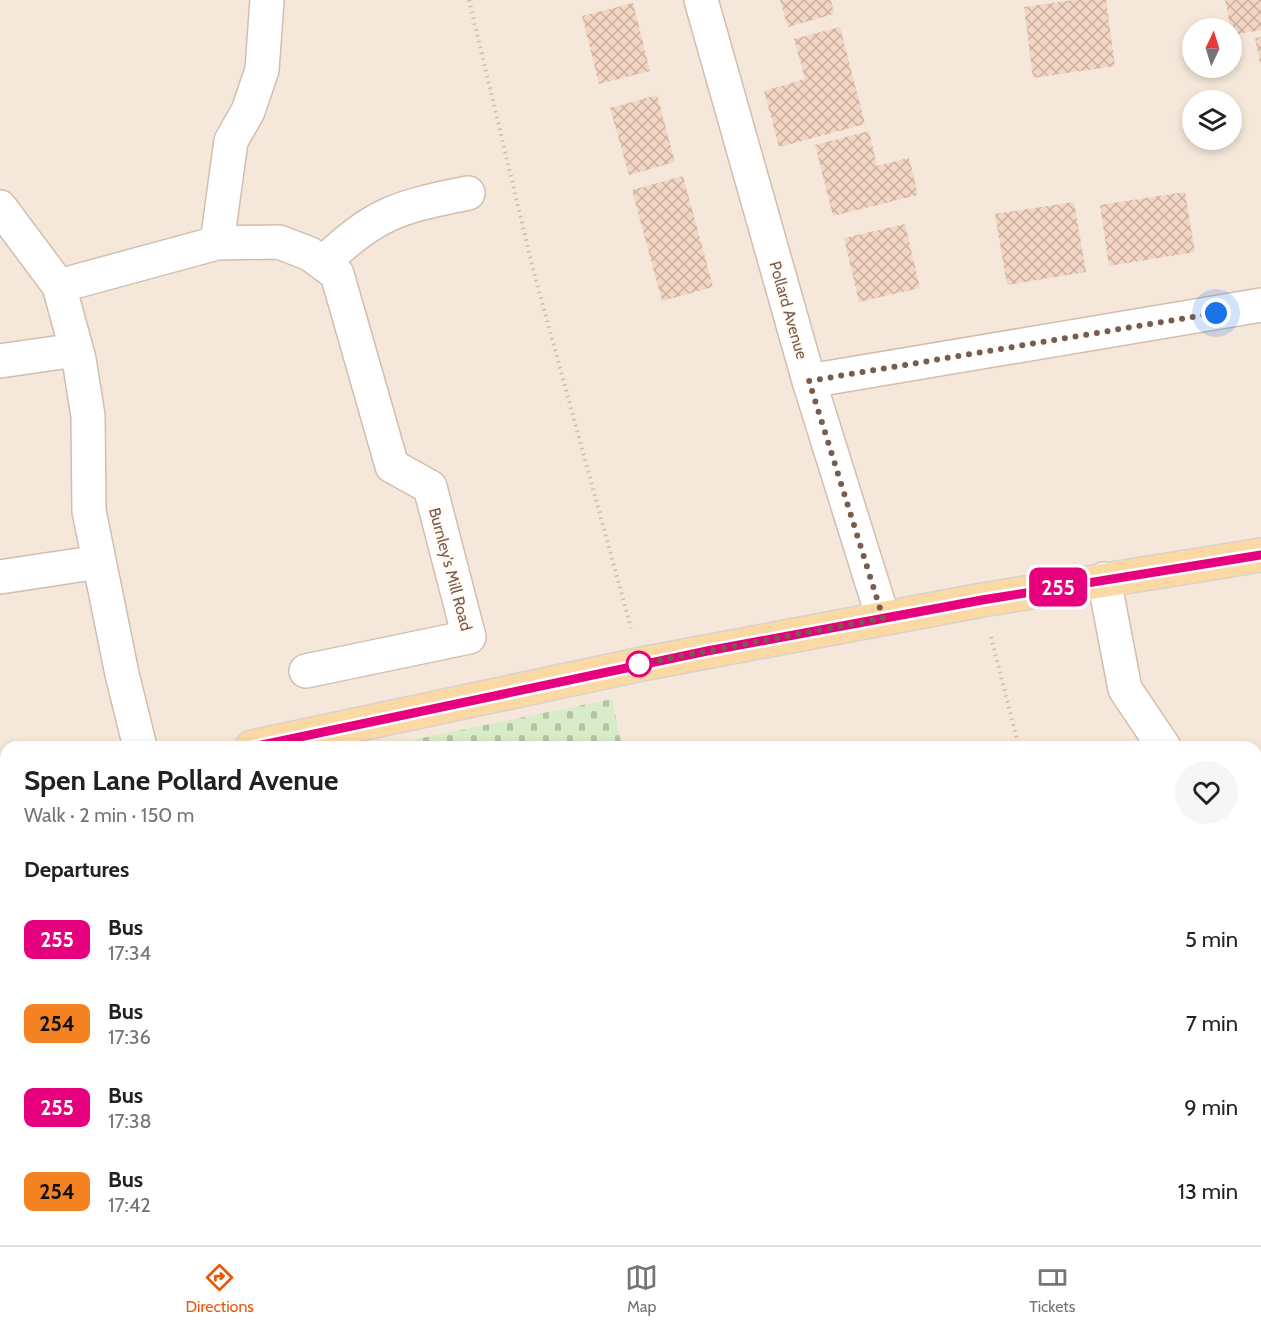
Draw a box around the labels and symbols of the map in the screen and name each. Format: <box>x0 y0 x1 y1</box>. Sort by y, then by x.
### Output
north arrow <box>1182 18 1242 78</box>
street label: Pollard Avenue <box>765 259 812 361</box>
your location <box>1201 298 1231 328</box>
street label: Burnley's Mill Road <box>425 506 476 633</box>
line badge: 255 <box>1024 568 1092 606</box>
unlabelled marker <box>626 651 652 677</box>

